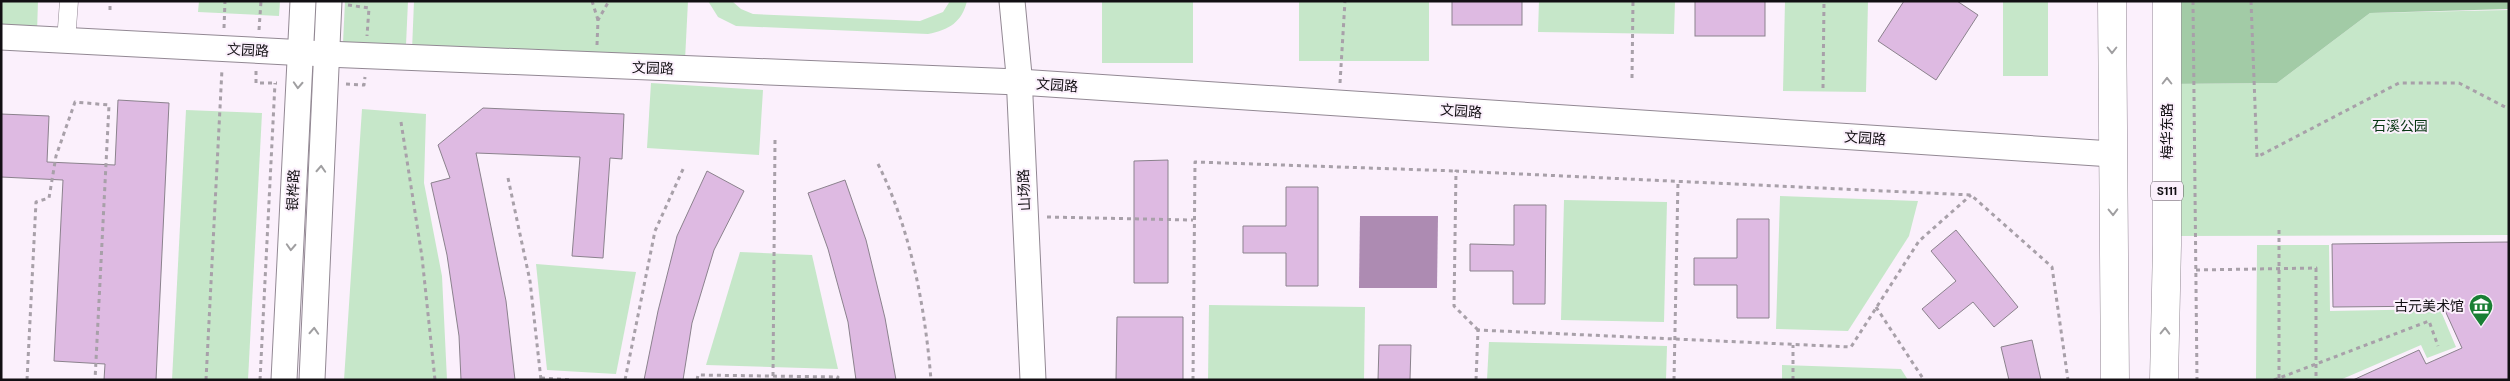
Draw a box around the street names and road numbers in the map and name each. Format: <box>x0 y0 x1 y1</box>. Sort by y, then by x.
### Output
street label: 文园路 <box>227 40 269 60</box>
street label: 文园路 <box>632 58 674 78</box>
street label: 文园路 <box>1035 75 1079 95</box>
street label: 文园路 <box>1439 101 1483 121</box>
street label: 梅华东路 <box>2158 103 2176 159</box>
street label: 文园路 <box>1843 128 1887 148</box>
street label: 银桦路 <box>283 169 303 211</box>
street label: 山场路 <box>1014 169 1034 211</box>
road number: S111 <box>2151 182 2183 200</box>

